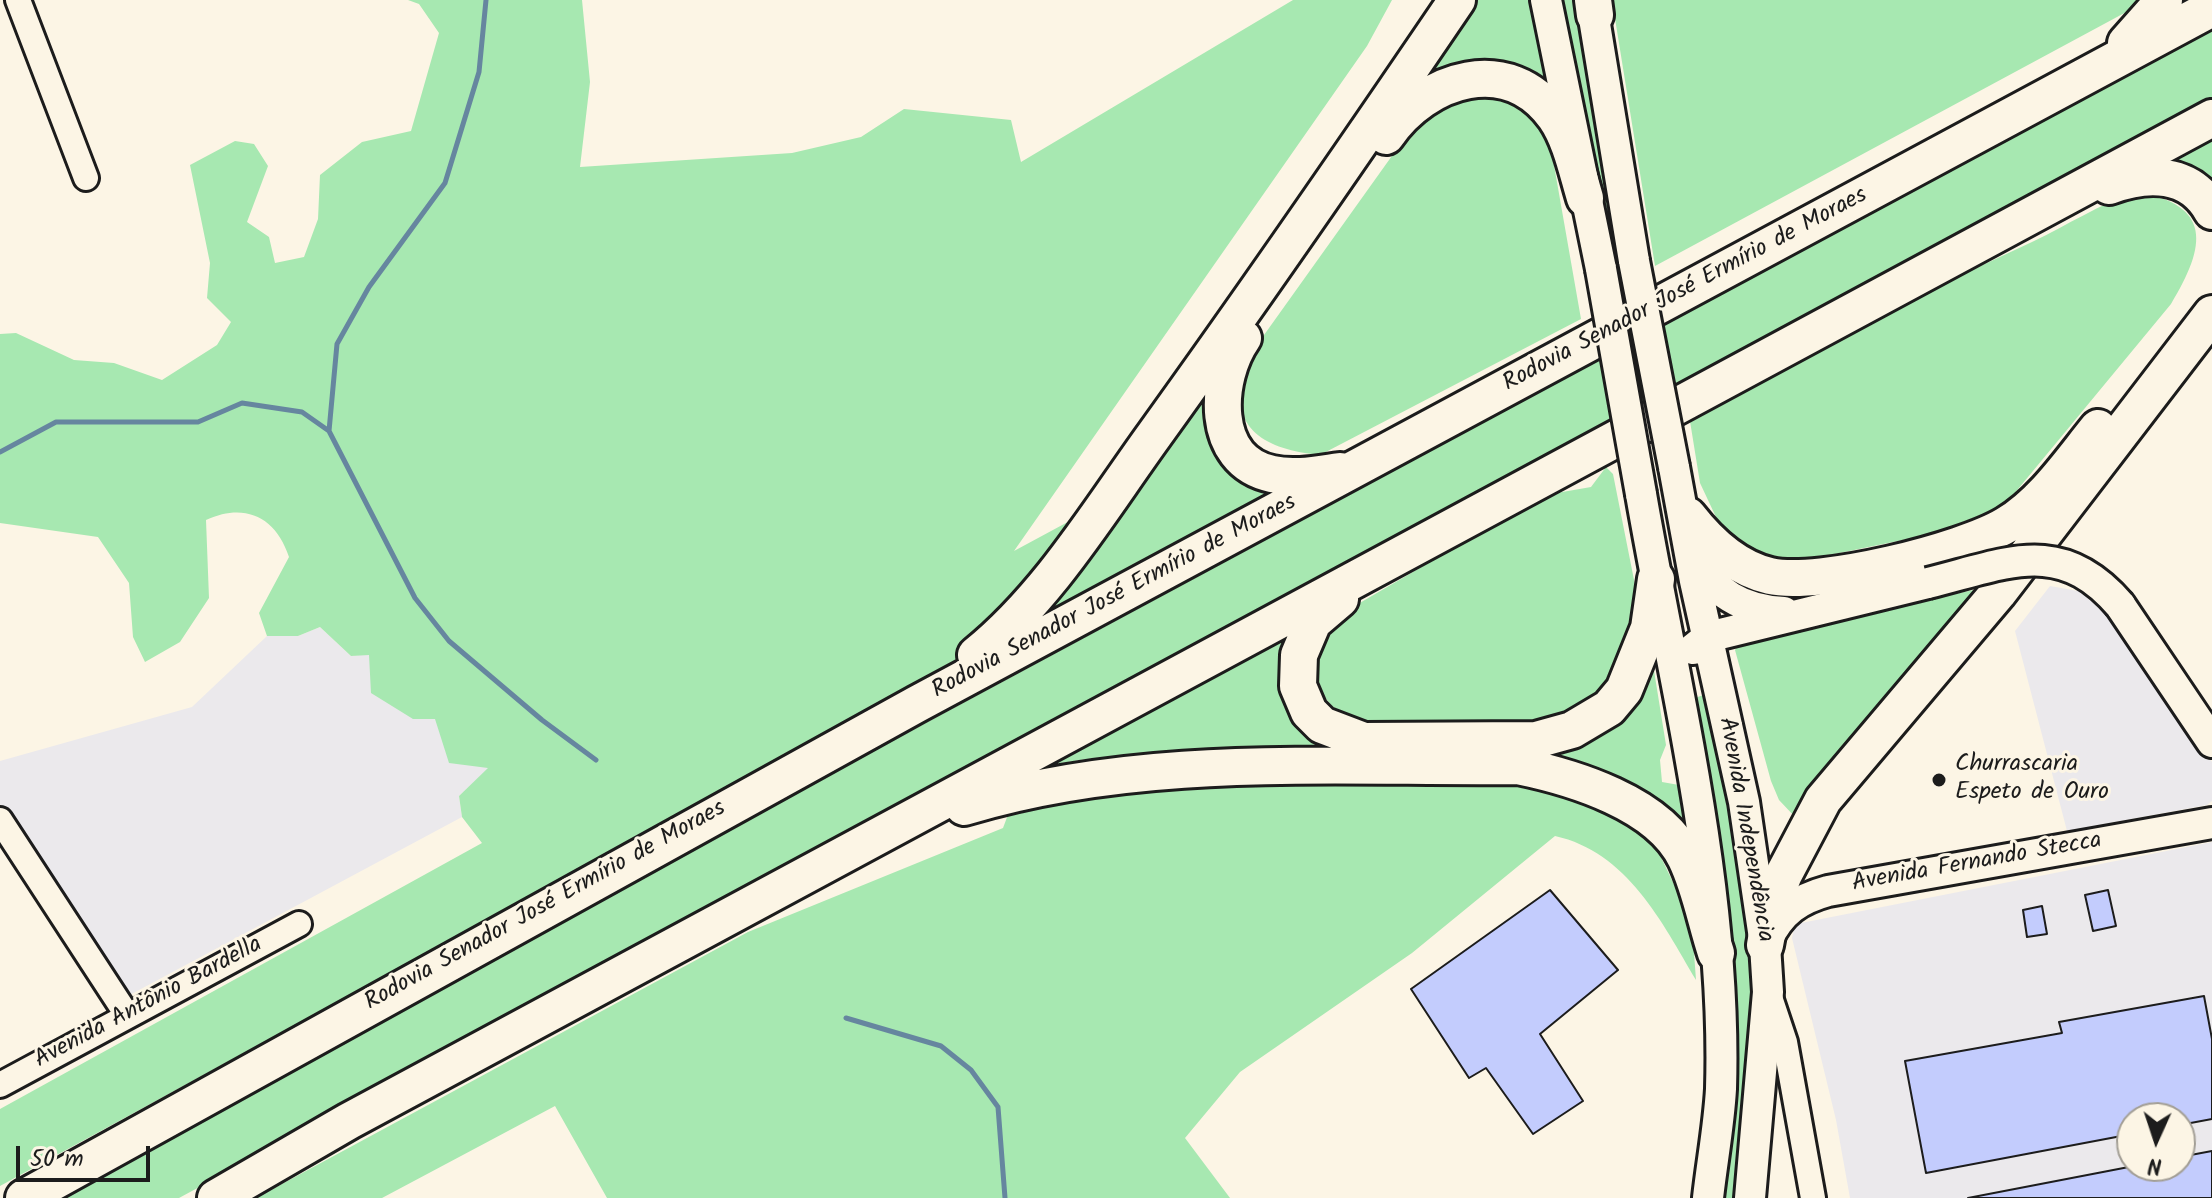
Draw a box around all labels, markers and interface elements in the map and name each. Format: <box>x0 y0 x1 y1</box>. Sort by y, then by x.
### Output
street label: Rodovia Senador José Ermírio de Moraes <box>1499 182 1873 400</box>
street label: Rodovia Senador José Ermírio de Moraes <box>928 489 1302 707</box>
street label: Avenida Independência <box>1710 715 1778 945</box>
place label: Churrascaria Espeto de Ouro <box>1955 752 2109 808</box>
marker: Churrascaria Espeto de Ouro <box>1930 771 1948 789</box>
street label: Rodovia Senador José Ermírio de Moraes <box>360 795 732 1019</box>
street label: Avenida Fernando Stecca <box>1850 828 2104 900</box>
street label: Avenida Antônio Bardella <box>30 932 268 1076</box>
north arrow <box>2116 1102 2196 1182</box>
scale bar <box>20 1130 154 1180</box>
text: 50 m <box>30 1140 84 1179</box>
text: N <box>2147 1147 2163 1182</box>

